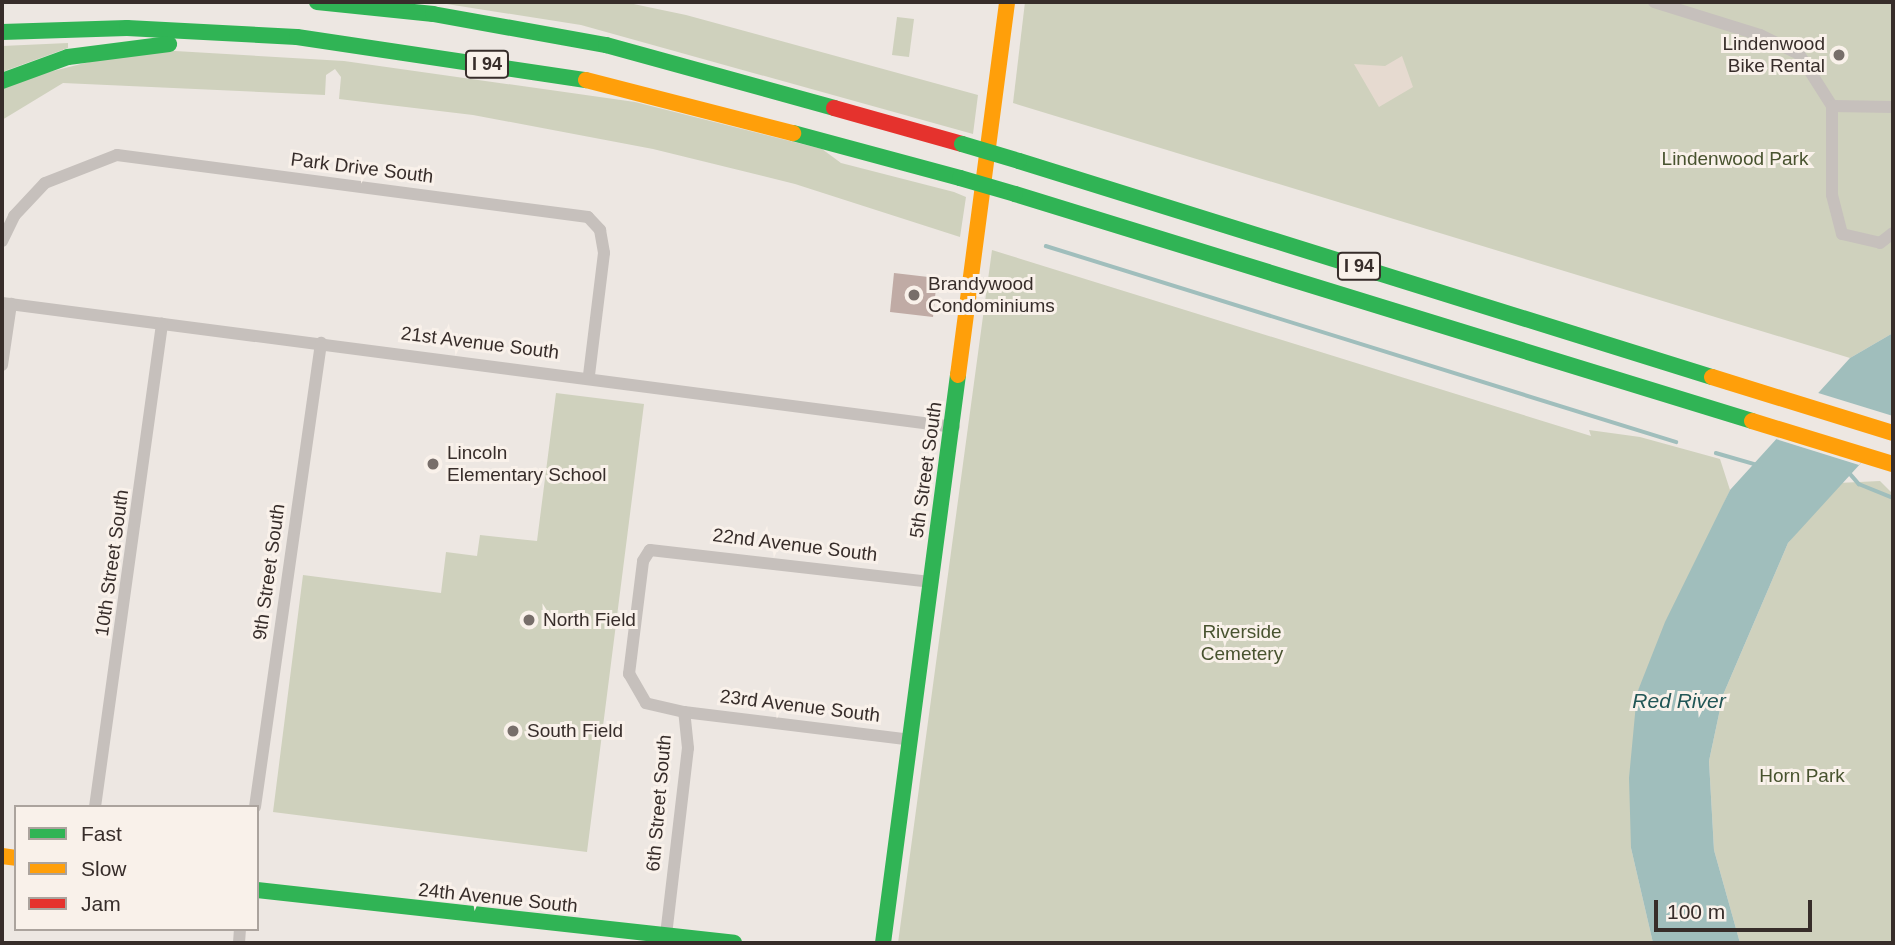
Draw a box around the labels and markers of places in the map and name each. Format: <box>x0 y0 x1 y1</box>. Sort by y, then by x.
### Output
place label: Lindenwood Bike Rental <box>1723 33 1825 77</box>
marker: Lindenwood Bike Rental <box>1831 47 1847 63</box>
place label: Brandywood Condominiums <box>928 273 1055 317</box>
marker: Brandywood Condominiums <box>906 287 922 303</box>
place label: Lincoln Elementary School <box>447 442 606 486</box>
marker: Lincoln Elementary School <box>425 456 441 472</box>
place label: North Field <box>543 609 636 631</box>
marker: North Field <box>521 612 537 628</box>
place label: South Field <box>527 720 623 742</box>
marker: South Field <box>505 723 521 739</box>

